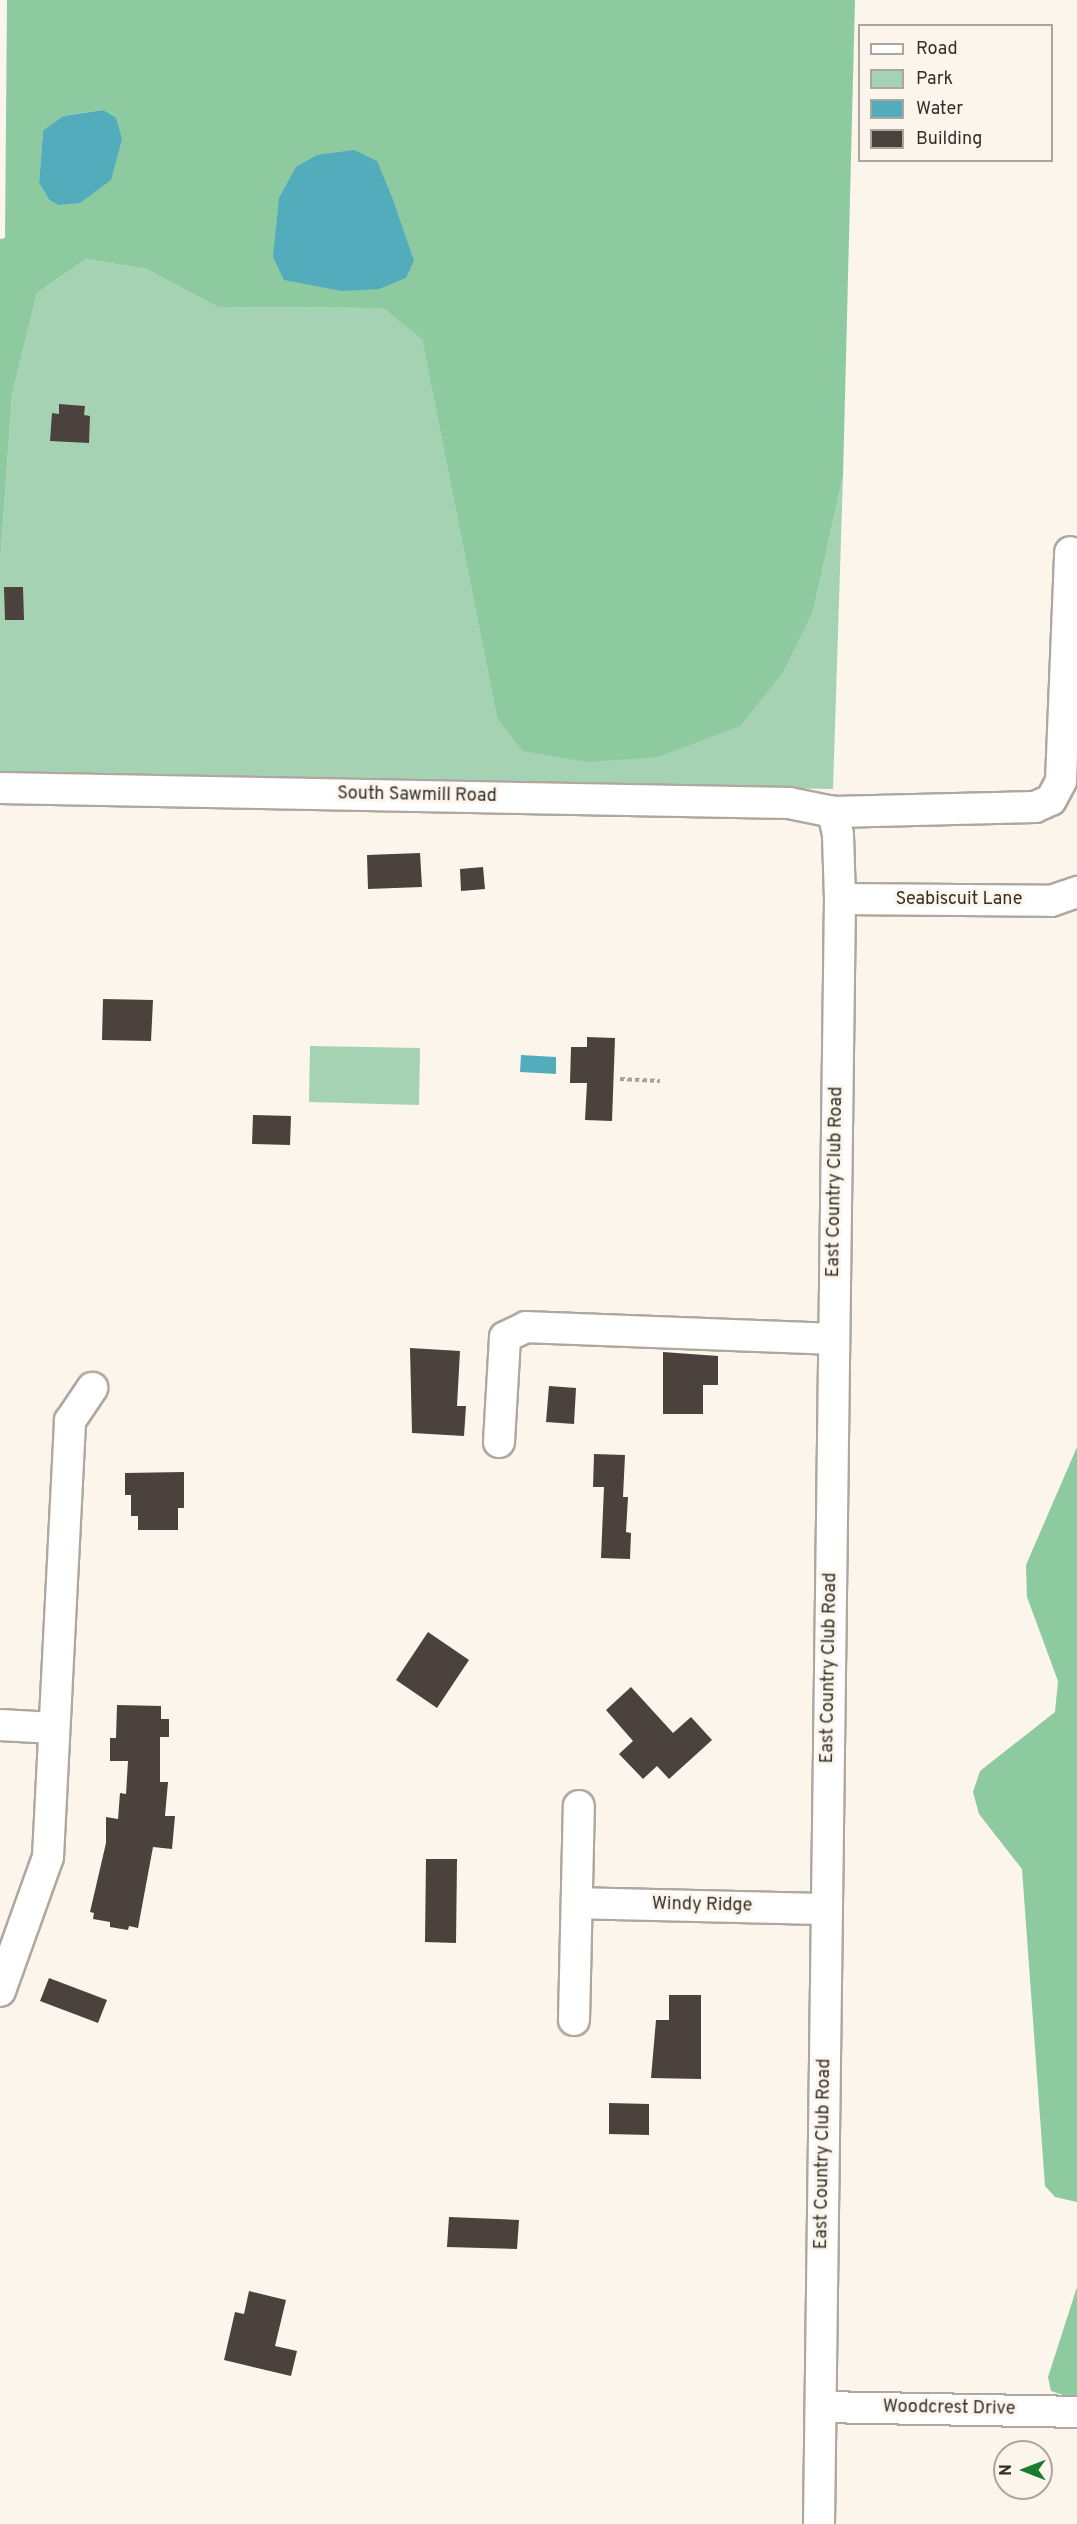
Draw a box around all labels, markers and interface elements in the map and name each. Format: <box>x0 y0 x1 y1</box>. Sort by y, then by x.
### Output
legend <box>858 24 1053 162</box>
text: Road <box>916 38 958 61</box>
text: Park <box>916 68 953 91</box>
text: Water <box>916 98 963 121</box>
text: Building <box>916 128 982 151</box>
street label: South Sawmill Road <box>337 784 497 808</box>
street label: Seabiscuit Lane <box>896 889 1022 911</box>
street label: East Country Club Road <box>824 1086 848 1278</box>
street label: East Country Club Road <box>818 1572 842 1764</box>
street label: Windy Ridge <box>652 1894 752 1918</box>
street label: East Country Club Road <box>812 2058 836 2250</box>
street label: Woodcrest Drive <box>883 2397 1015 2421</box>
north arrow <box>993 2440 1053 2500</box>
text: N <box>997 2464 1017 2476</box>

